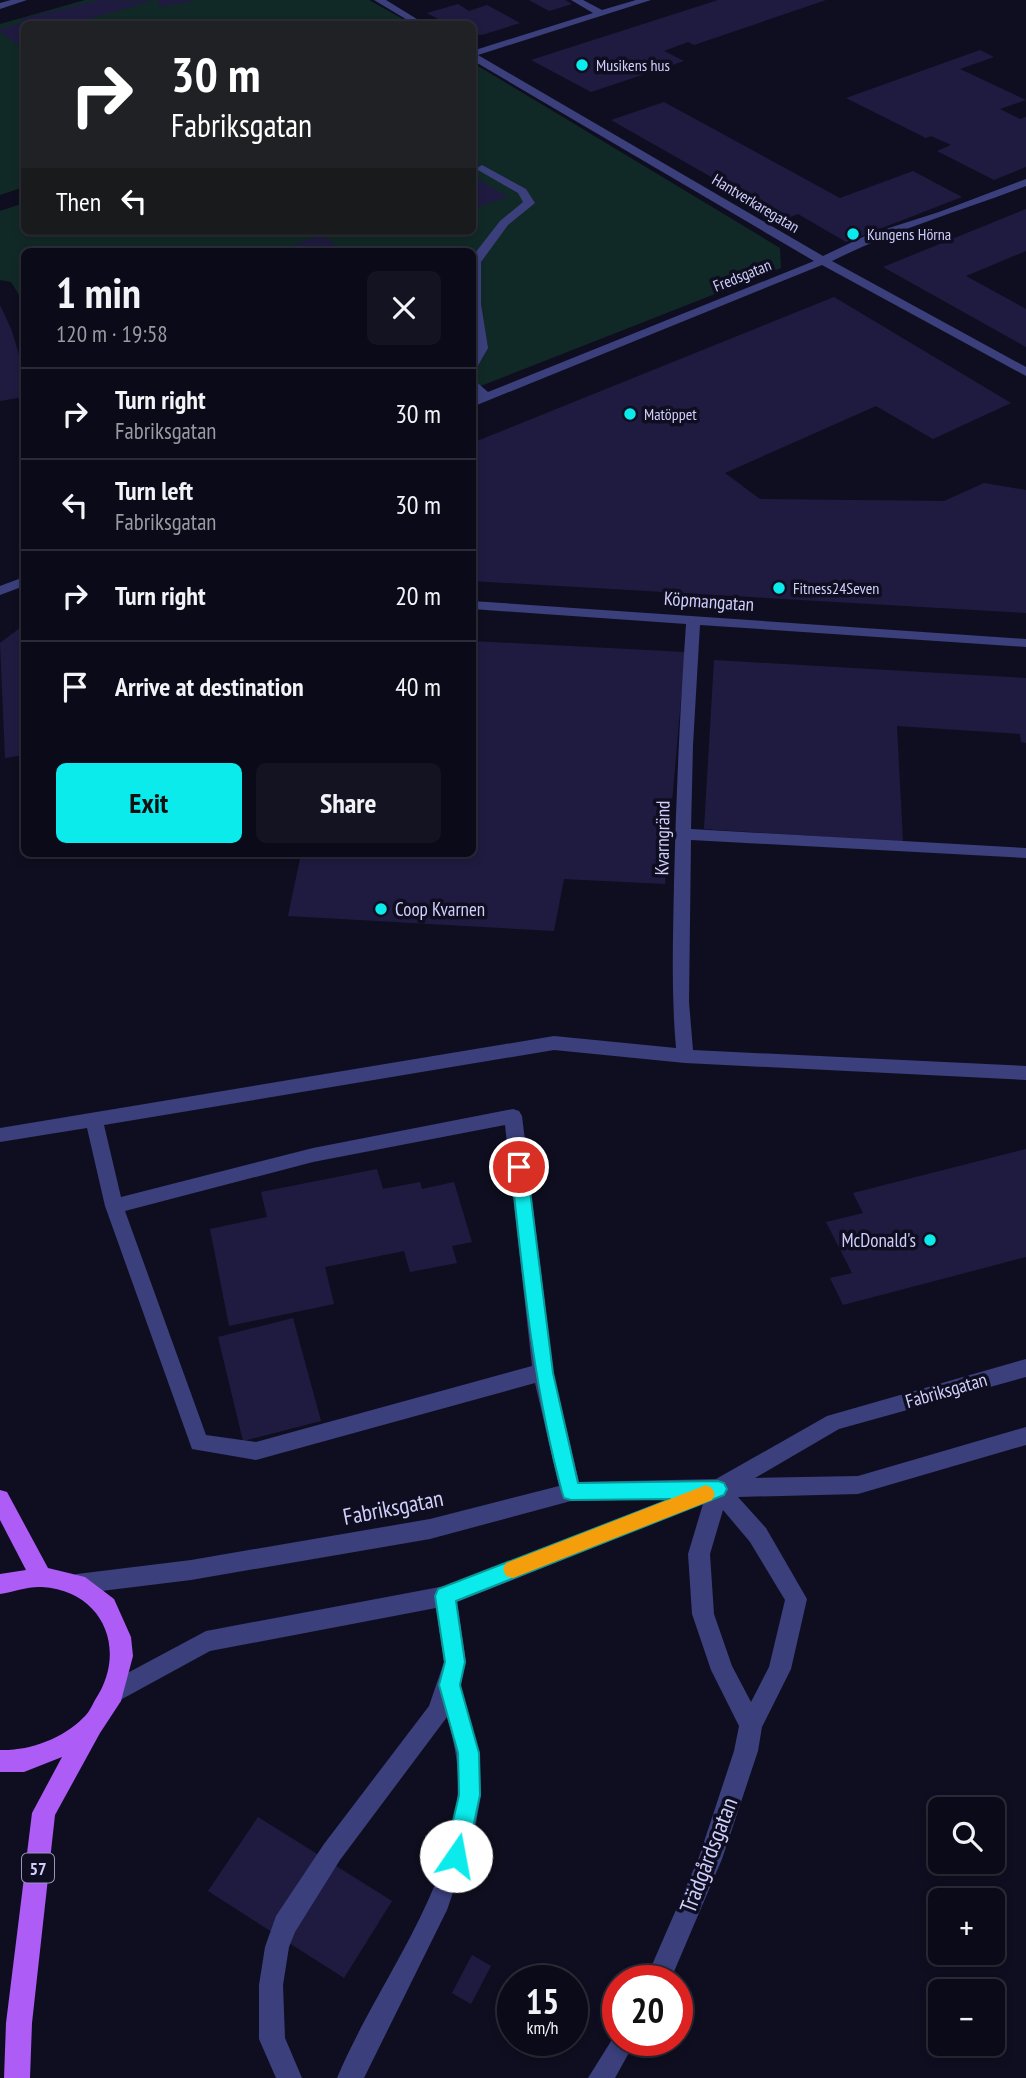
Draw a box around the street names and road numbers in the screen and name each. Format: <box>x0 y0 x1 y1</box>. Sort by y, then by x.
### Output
street label: Hantverkaregatan <box>709 169 803 237</box>
street label: Fredsgatan <box>710 254 774 296</box>
street label: Köpmangatan <box>663 586 755 616</box>
street label: Kvarngränd <box>649 800 675 876</box>
street label: Fabriksgatan <box>902 1367 990 1413</box>
street label: Fabriksgatan <box>340 1483 446 1531</box>
street label: Trädgårdsgatan <box>673 1793 743 1917</box>
road number: 57 <box>22 1854 54 1882</box>

